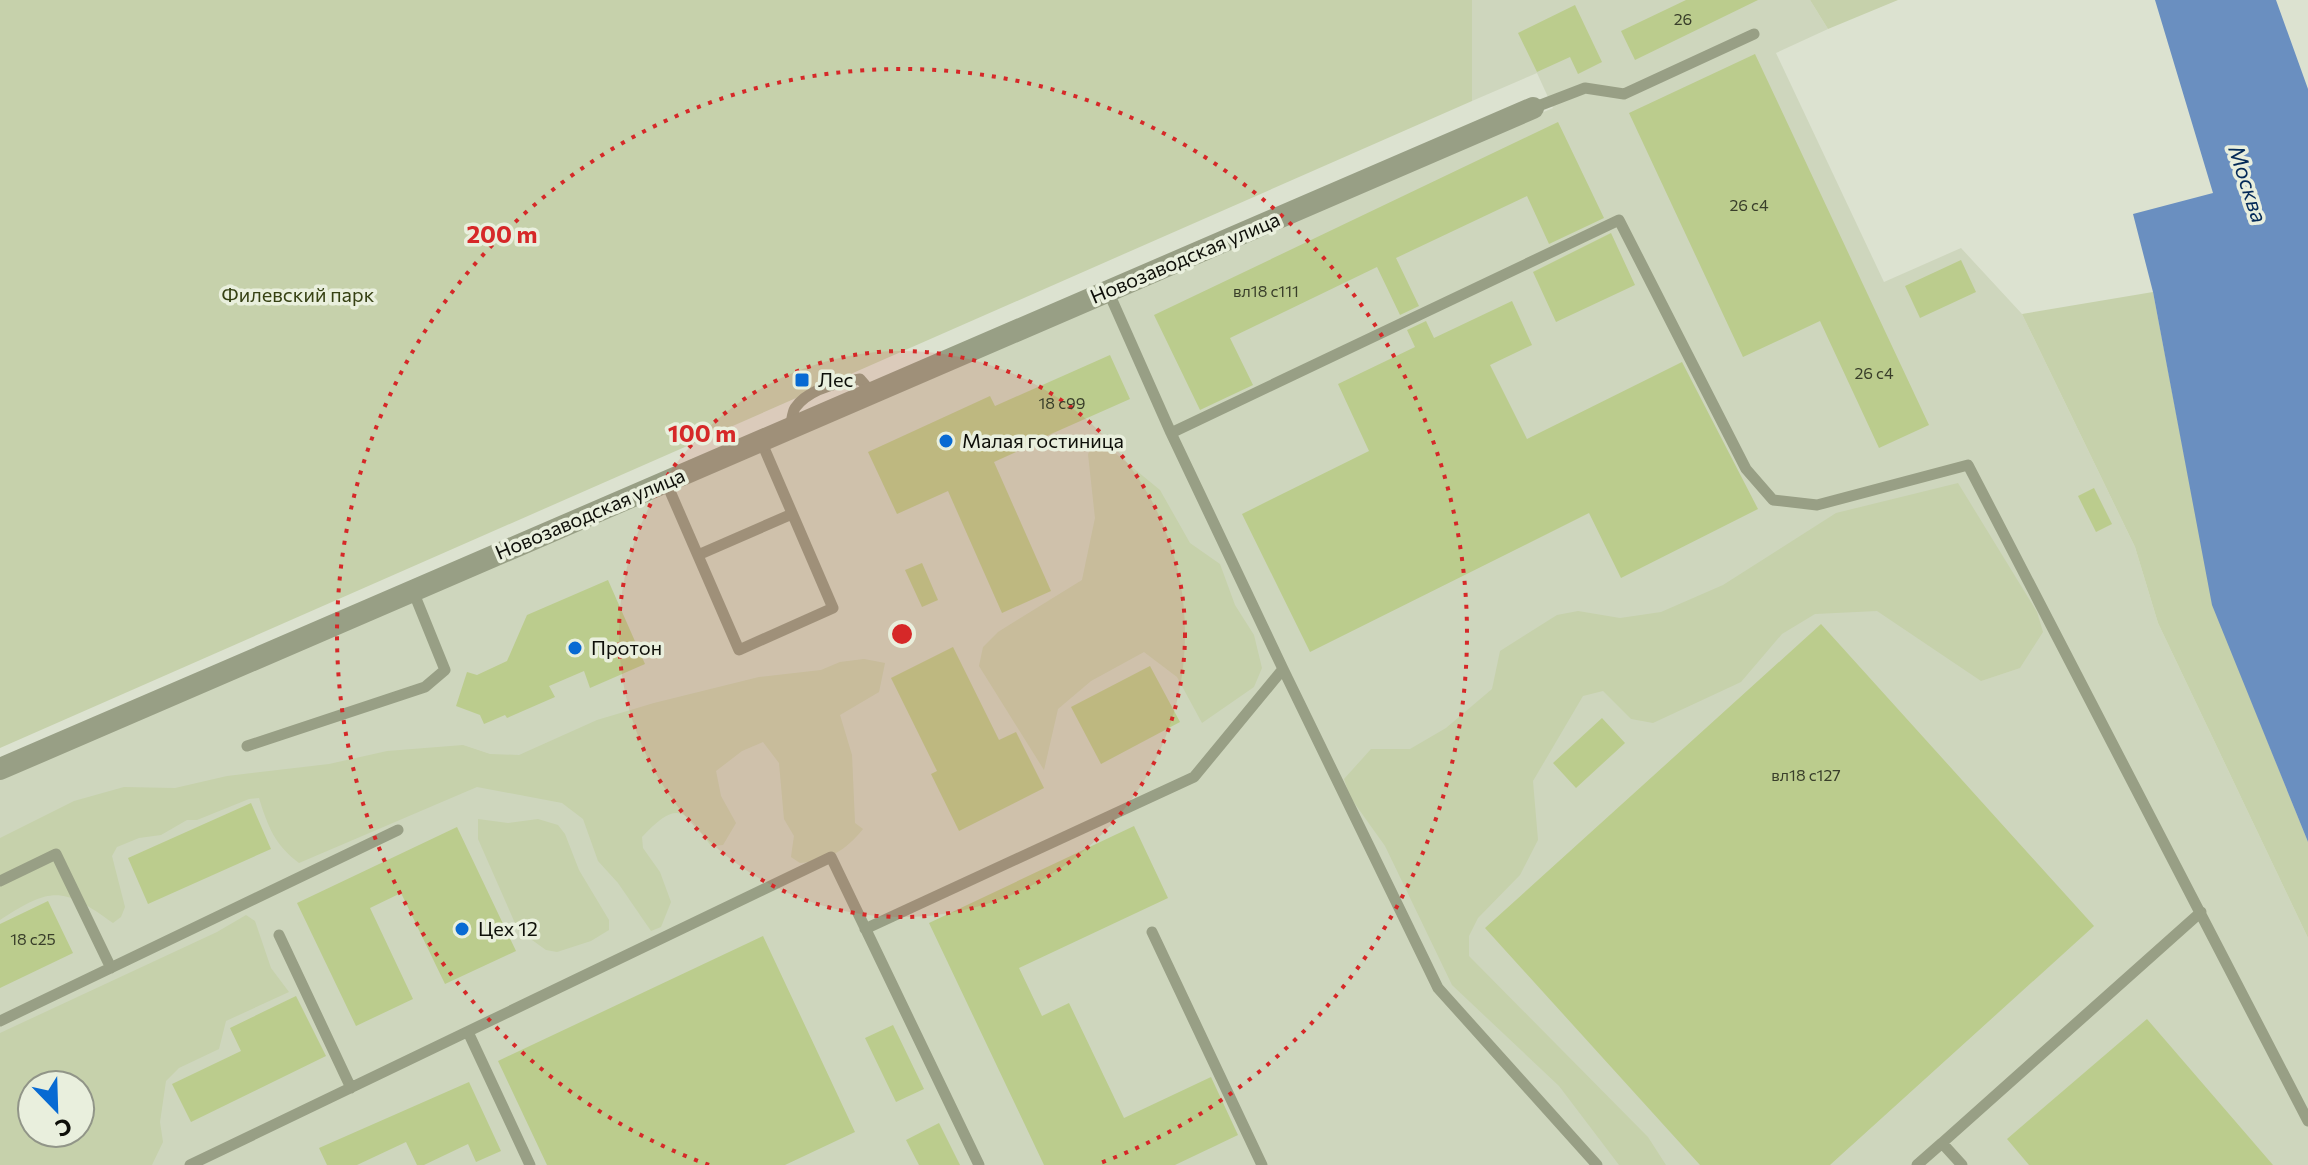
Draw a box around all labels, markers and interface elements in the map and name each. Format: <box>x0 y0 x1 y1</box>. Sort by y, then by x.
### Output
house number: 26 <box>1674 9 1692 28</box>
water label: Москва <box>2223 142 2274 226</box>
house number: 26 с4 <box>1729 195 1769 214</box>
street label: Новозаводская улица <box>1086 206 1283 308</box>
text: 200 m <box>467 219 537 248</box>
house number: вл18 с111 <box>1233 281 1299 300</box>
park label: Филевский парк <box>222 282 375 306</box>
house number: 26 с4 <box>1854 363 1894 382</box>
place label: Лес <box>818 367 853 391</box>
marker: Лес <box>793 371 811 389</box>
house number: 18 с99 <box>1039 393 1085 412</box>
text: 100 m <box>668 418 736 447</box>
place label: Малая гостиница <box>962 428 1124 452</box>
marker: Малая гостиница <box>937 432 955 450</box>
street label: Новозаводская улица <box>491 462 688 564</box>
centre of rings <box>888 620 916 648</box>
place label: Протон <box>591 635 662 659</box>
marker: Протон <box>566 639 584 657</box>
house number: вл18 с127 <box>1771 765 1841 784</box>
place label: Цех 12 <box>478 916 538 940</box>
marker: Цех 12 <box>453 920 471 938</box>
house number: 18 с25 <box>10 929 56 948</box>
north arrow <box>16 1069 96 1149</box>
text: С <box>52 1113 76 1143</box>

